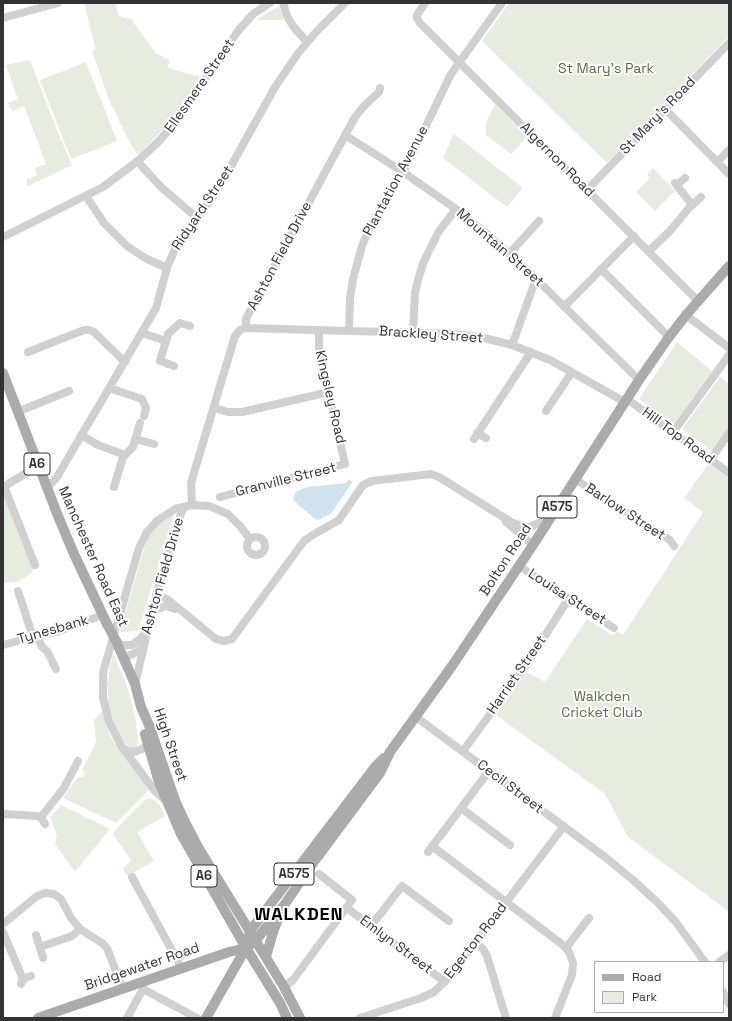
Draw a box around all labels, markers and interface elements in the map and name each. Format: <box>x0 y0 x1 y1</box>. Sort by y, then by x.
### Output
street label: Ellesmere Street <box>161 36 239 136</box>
park label: St Mary's Park <box>558 61 654 77</box>
street label: St Mary's Road <box>617 74 699 158</box>
street label: Algernon Road <box>516 119 598 201</box>
street label: Plantation Avenue <box>360 123 432 239</box>
street label: Ridyard Street <box>169 163 237 253</box>
street label: Ashton Field Drive <box>244 199 316 313</box>
street label: Mountain Street <box>453 205 547 291</box>
street label: Brackley Street <box>378 323 484 347</box>
street label: Kingsley Road <box>311 349 349 445</box>
street label: Hill Top Road <box>638 404 718 468</box>
road number: A6 <box>24 453 50 475</box>
street label: Granville Street <box>234 459 338 501</box>
street label: Barlow Street <box>582 480 668 544</box>
street label: Manchester Road East <box>54 484 132 630</box>
road number: A575 <box>537 496 577 518</box>
street label: Ashton Field Drive <box>138 516 188 636</box>
street label: Bolton Road <box>476 521 536 599</box>
street label: Louisa Street <box>525 565 609 629</box>
street label: Tynesbank <box>16 612 90 648</box>
street label: Harriet Street <box>484 632 550 718</box>
park label: Walkden Cricket Club <box>561 689 643 722</box>
street label: High Street <box>150 706 190 784</box>
street label: Cecil Street <box>473 757 547 817</box>
road number: A575 <box>274 863 314 885</box>
road number: A6 <box>191 865 217 887</box>
street label: Egerton Road <box>441 900 511 982</box>
district label: WALKDEN <box>254 904 344 926</box>
street label: Emlyn Street <box>356 912 436 978</box>
street label: Bridgewater Road <box>82 939 202 995</box>
legend <box>594 961 724 1013</box>
text: Road <box>632 969 661 985</box>
text: Park <box>632 989 657 1005</box>

